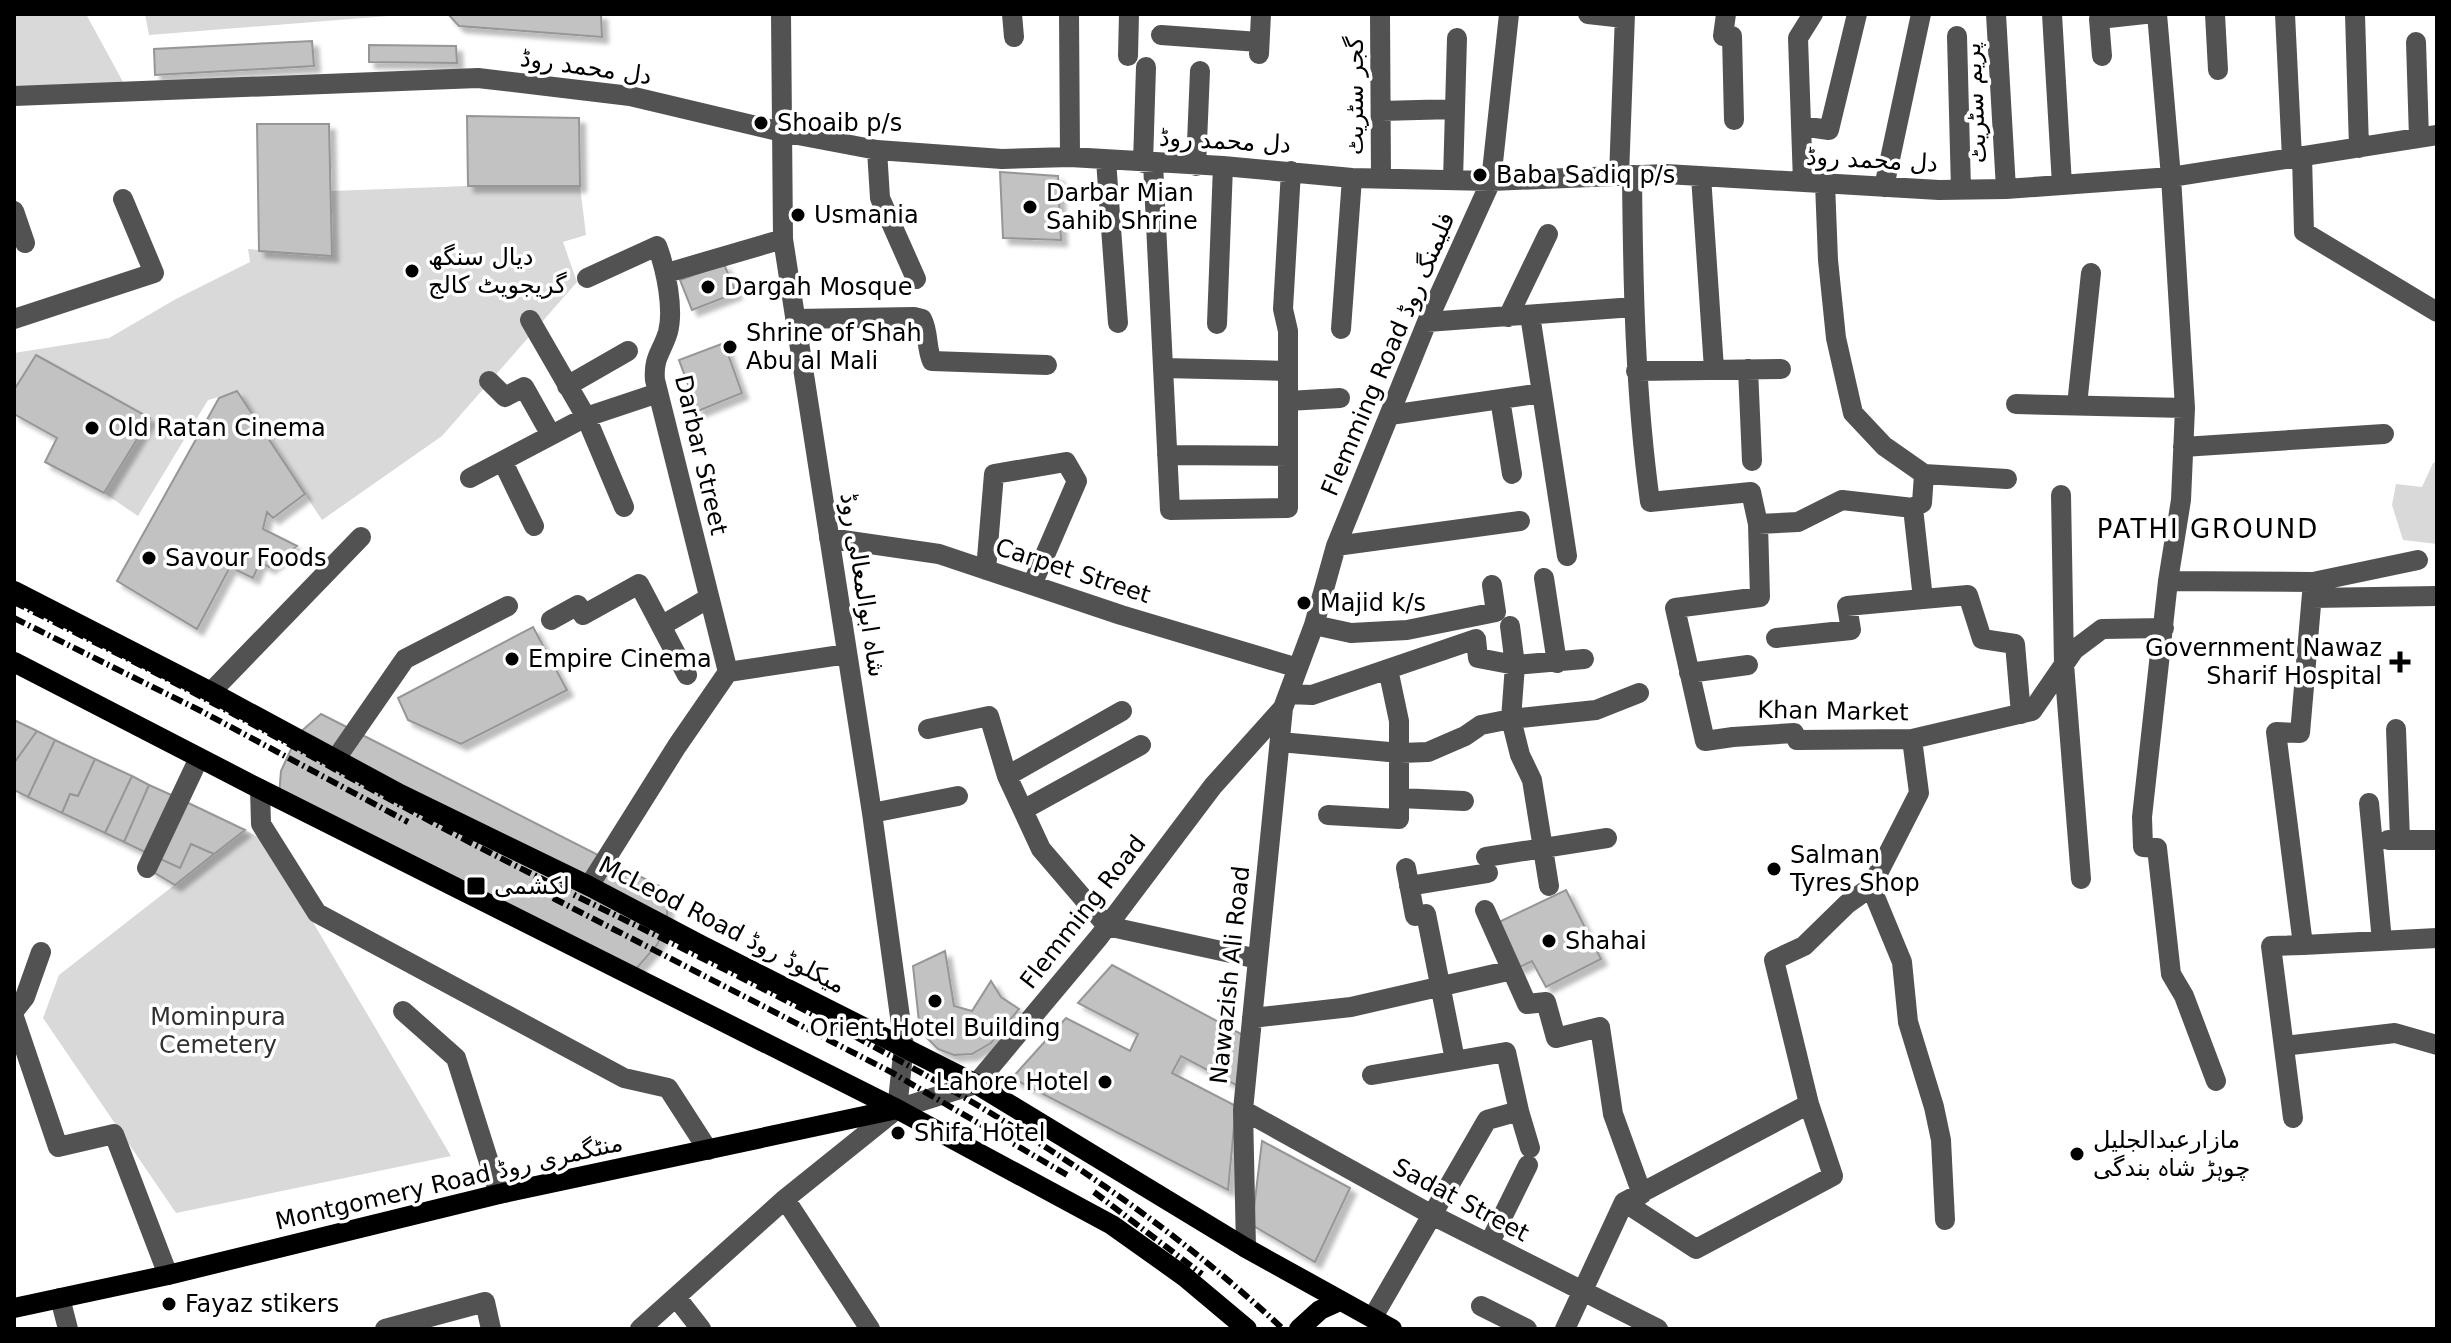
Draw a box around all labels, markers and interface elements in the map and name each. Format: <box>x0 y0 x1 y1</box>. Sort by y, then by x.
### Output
street label: گجر سٹریٹ <box>1341 36 1369 155</box>
street label: پریم سٹریٹ <box>1958 42 1992 164</box>
street label: دل محمد روڈ <box>519 44 653 90</box>
place label: Shoaib p/s <box>777 109 902 137</box>
marker: Shoaib p/s <box>752 114 770 132</box>
street label: دل محمد روڈ <box>1158 124 1292 158</box>
street label: دل محمد روڈ <box>1805 143 1939 177</box>
place label: Baba Sadiq p/s <box>1496 161 1675 189</box>
marker: Baba Sadiq p/s <box>1471 166 1489 184</box>
place label: Darbar Mian Sahib Shrine <box>1046 179 1198 235</box>
marker: Darbar Mian Sahib Shrine <box>1021 198 1039 216</box>
place label: Usmania <box>814 201 919 229</box>
marker: Usmania <box>789 206 807 224</box>
street label: Flemming Road فلیمنگ روڈ <box>1315 208 1461 500</box>
place label: دیال سنگھ گریجویٹ کالج <box>428 243 567 299</box>
marker: دیال سنگھ گریجویٹ کالج <box>403 262 421 280</box>
place label: Dargah Mosque <box>724 273 913 301</box>
marker: Dargah Mosque <box>699 278 717 296</box>
place label: Shrine of Shah Abu al Mali <box>746 319 922 375</box>
marker: Shrine of Shah Abu al Mali <box>721 338 739 356</box>
street label: Darbar Street <box>669 372 733 538</box>
place label: Old Ratan Cinema <box>108 414 326 442</box>
marker: Old Ratan Cinema <box>83 419 101 437</box>
street label: شاہ ابوالمعالی روڈ <box>835 491 891 679</box>
district label: PATHI GROUND <box>2097 514 2319 544</box>
street label: Carpet Street <box>992 533 1154 609</box>
place label: Savour Foods <box>165 544 327 572</box>
marker: Savour Foods <box>140 549 158 567</box>
place label: Majid k/s <box>1320 589 1426 617</box>
marker: Majid k/s <box>1295 594 1313 612</box>
place label: Government Nawaz Sharif Hospital <box>2145 634 2382 690</box>
place label: Empire Cinema <box>528 645 712 673</box>
marker: Empire Cinema <box>503 650 521 668</box>
marker: Government Nawaz Sharif Hospital <box>2389 651 2411 673</box>
street label: Khan Market <box>1757 696 1909 726</box>
street label: Flemming Road <box>1014 830 1152 994</box>
place label: Salman Tyres Shop <box>1789 841 1920 897</box>
street label: McLeod Road میکلوڈ روڈ <box>594 851 850 999</box>
marker: Salman Tyres Shop <box>1765 860 1783 878</box>
street label: Nawazish Ali Road <box>1205 865 1255 1085</box>
place label: لکشمی <box>494 872 570 900</box>
marker: لکشمی <box>465 875 487 897</box>
place label: Shahai <box>1565 927 1647 955</box>
marker: Shahai <box>1540 932 1558 950</box>
marker: Orient Hotel Building <box>926 992 944 1010</box>
park label: Mominpura Cemetery <box>150 1003 286 1059</box>
place label: Orient Hotel Building <box>809 1014 1061 1042</box>
place label: Lahore Hotel <box>936 1068 1089 1096</box>
marker: Lahore Hotel <box>1096 1073 1114 1091</box>
place label: Shifa Hotel <box>914 1119 1045 1147</box>
marker: Shifa Hotel <box>889 1124 907 1142</box>
place label: مازارعبدالجلیل چوہڑ شاہ بندگی <box>2093 1126 2250 1182</box>
street label: Montgomery Road منٹگمری روڈ <box>273 1128 625 1236</box>
marker: مازارعبدالجلیل چوہڑ شاہ بندگی <box>2068 1145 2086 1163</box>
street label: Sadat Street <box>1388 1152 1534 1248</box>
place label: Fayaz stikers <box>185 1290 339 1318</box>
marker: Fayaz stikers <box>160 1295 178 1313</box>

